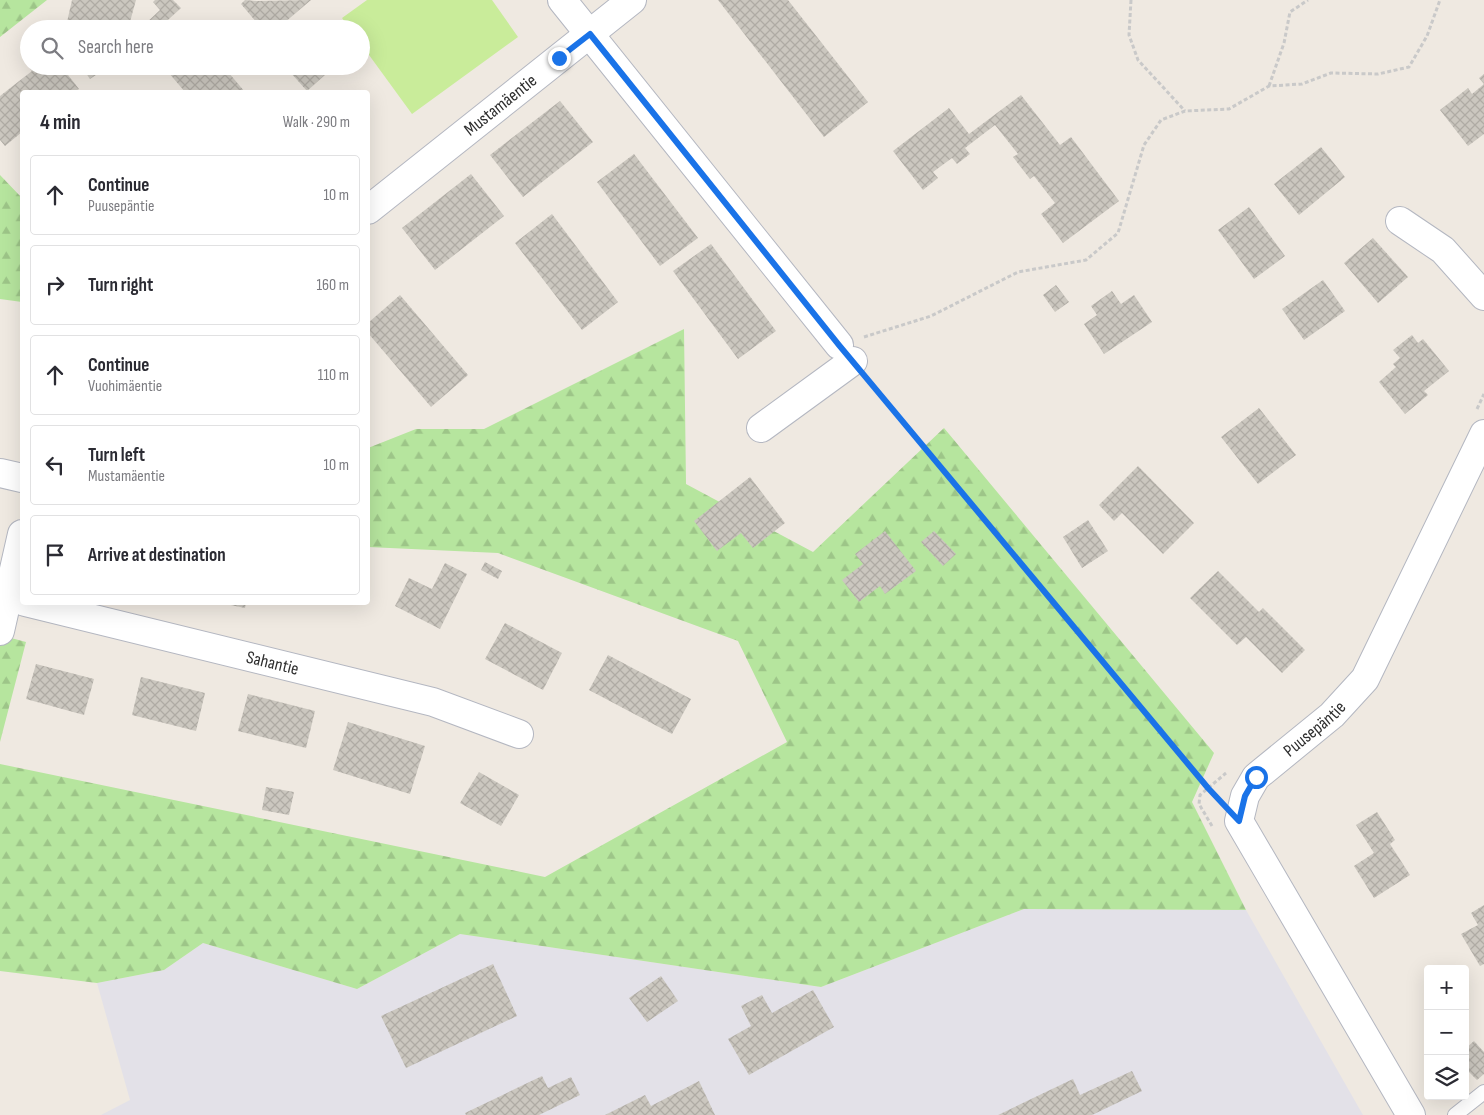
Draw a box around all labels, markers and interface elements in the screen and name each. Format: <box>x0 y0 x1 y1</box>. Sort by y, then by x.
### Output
search box <box>20 20 370 75</box>
icon: search <box>38 34 66 62</box>
text: Search here <box>78 36 154 59</box>
route end <box>548 47 571 70</box>
street label: Mustamäentie <box>460 70 541 140</box>
text: 4 min <box>40 110 81 135</box>
text: Walk · 290 m <box>283 113 350 132</box>
text: Continue <box>88 174 149 197</box>
icon: ahead <box>41 181 69 209</box>
text: 10 m <box>323 186 349 205</box>
text: Puusepäntie <box>88 197 154 216</box>
icon: right <box>41 271 69 299</box>
text: Turn right <box>88 274 153 297</box>
text: 160 m <box>316 276 349 295</box>
text: Continue <box>88 354 149 377</box>
icon: ahead <box>41 361 69 389</box>
text: 110 m <box>318 366 349 385</box>
text: Vuohimäentie <box>88 377 162 396</box>
text: Turn left <box>88 444 145 467</box>
icon: left <box>41 451 69 479</box>
text: 10 m <box>323 456 349 475</box>
text: Mustamäentie <box>88 467 165 486</box>
icon: arrive <box>41 541 69 569</box>
text: Arrive at destination <box>88 544 226 567</box>
street label: Sahantie <box>244 647 301 680</box>
street label: Puusepäntie <box>1279 697 1350 761</box>
route start <box>1245 766 1268 789</box>
map controls <box>1424 965 1469 1100</box>
button: + <box>1424 965 1469 1010</box>
button: − <box>1424 1010 1469 1055</box>
button: layers <box>1424 1055 1469 1100</box>

